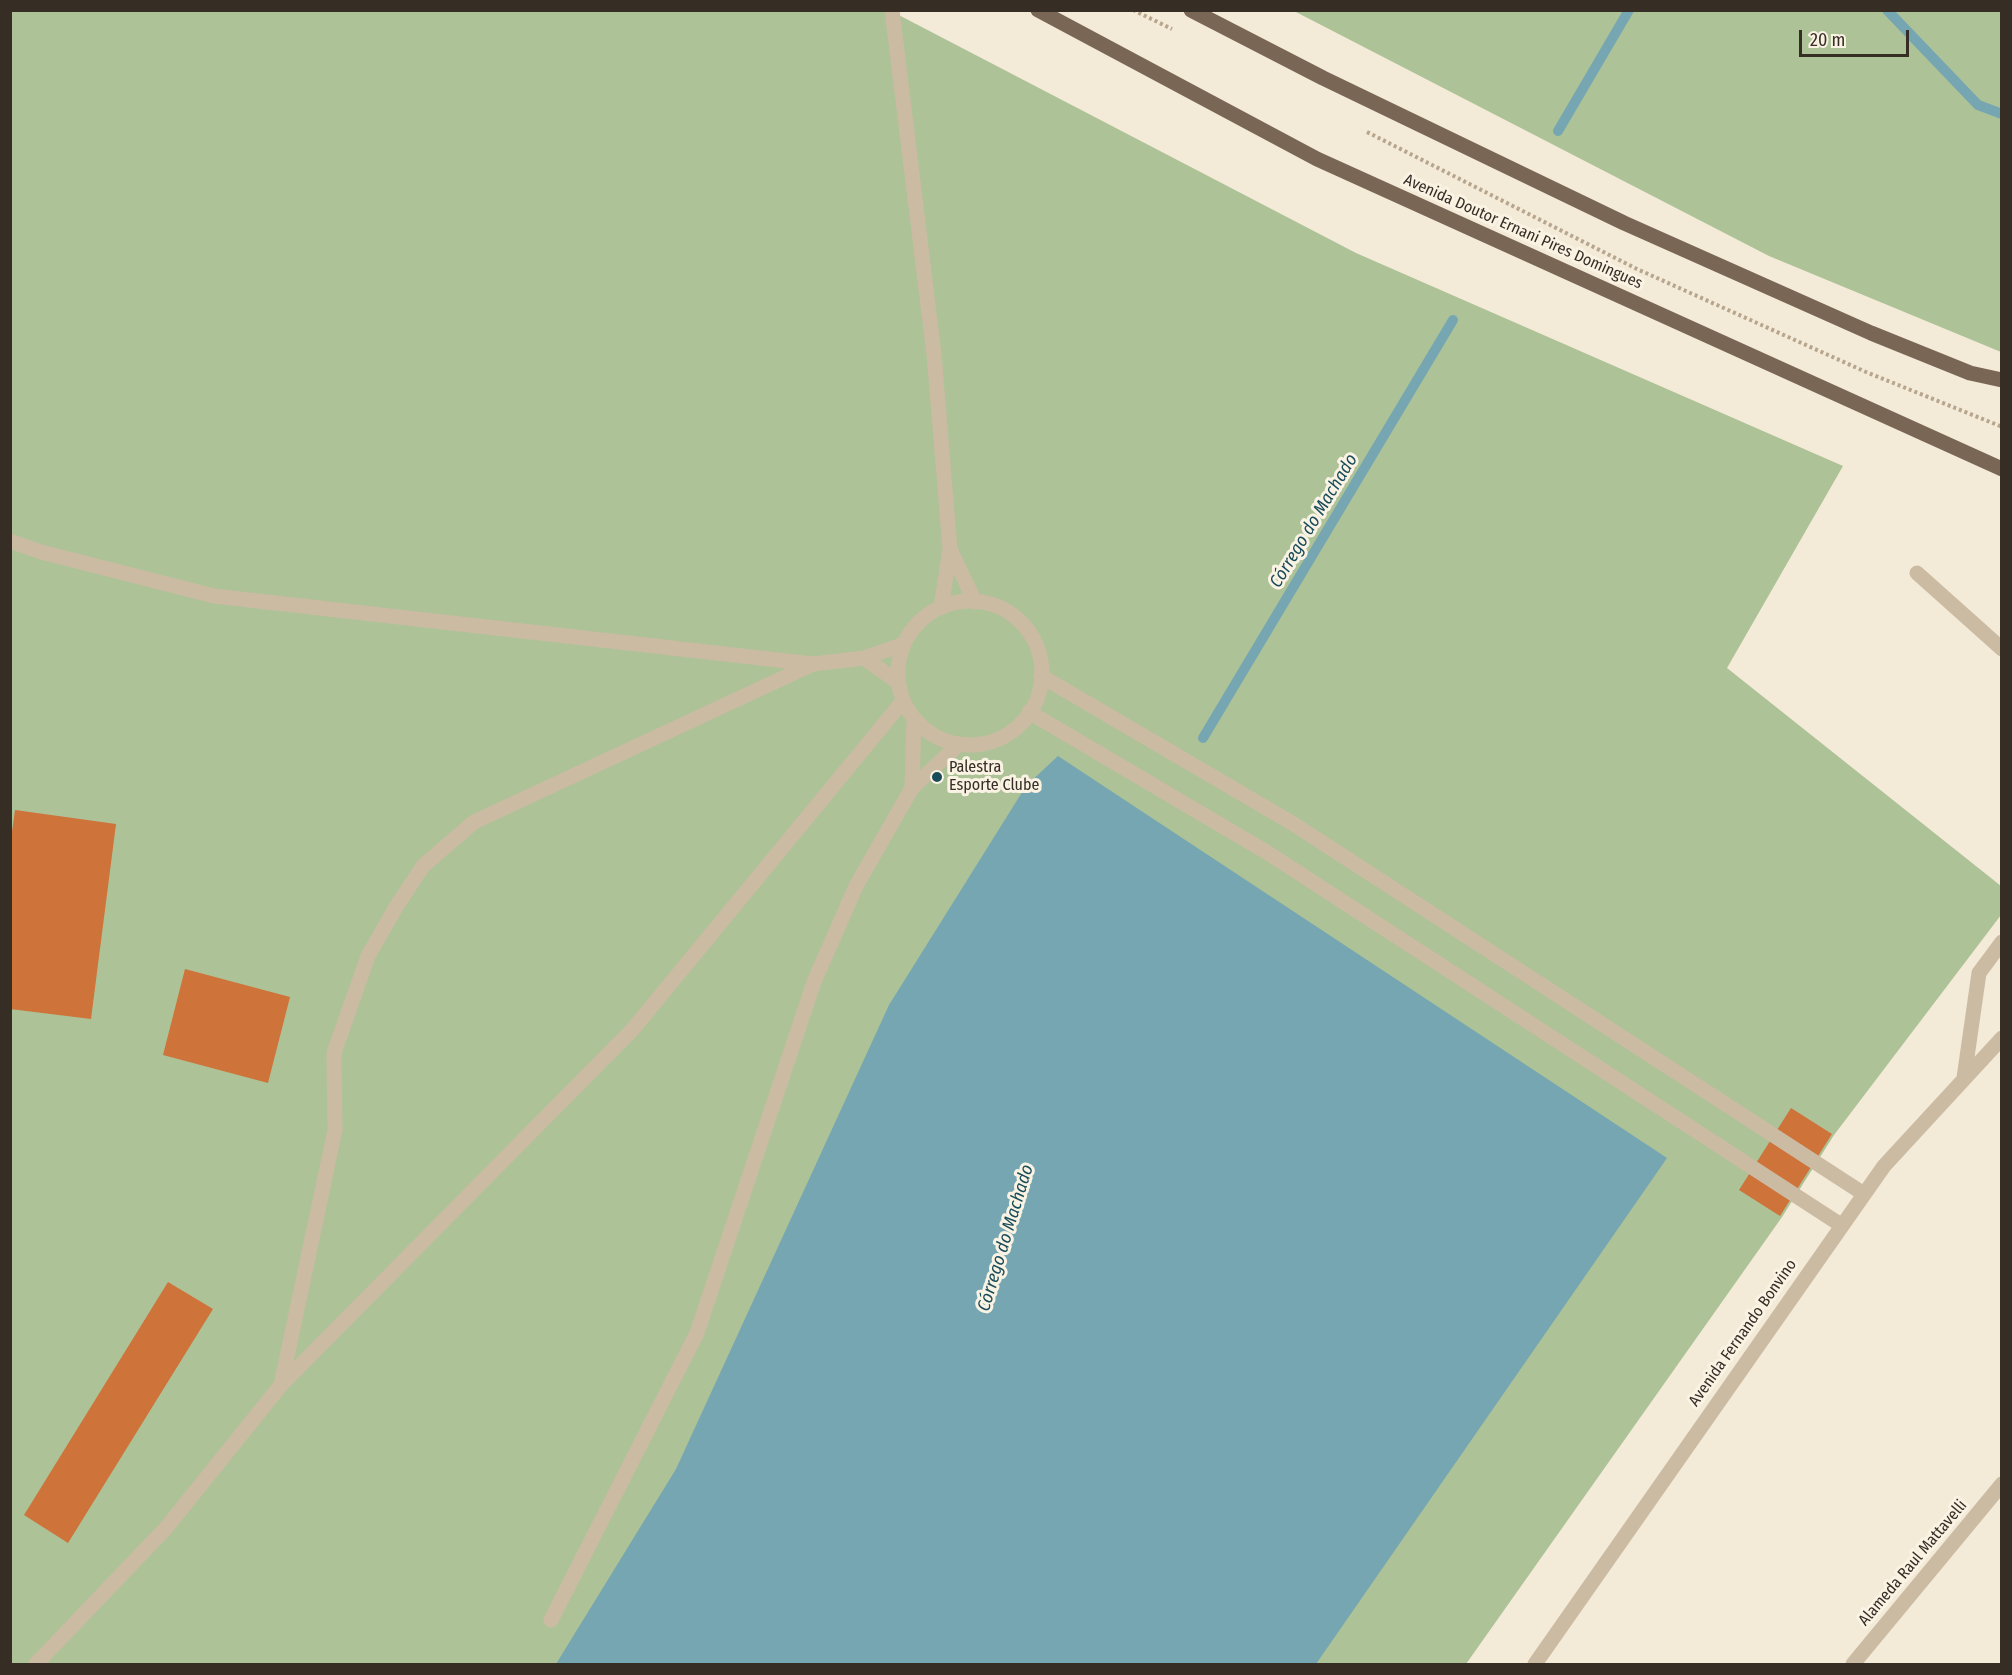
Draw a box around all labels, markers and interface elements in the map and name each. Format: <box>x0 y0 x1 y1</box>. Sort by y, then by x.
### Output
scale bar <box>1802 18 1912 56</box>
text: 20 m <box>1810 29 1845 51</box>
street label: Avenida Doutor Ernani Pires Domingues <box>1401 171 1645 293</box>
water label: Córrego do Machado <box>1266 450 1362 592</box>
place label: Palestra Esporte Clube <box>949 758 1039 796</box>
marker: Palestra Esporte Clube <box>930 770 944 784</box>
water label: Córrego do Machado <box>973 1162 1039 1314</box>
street label: Avenida Fernando Bonvino <box>1685 1256 1801 1410</box>
street label: Alameda Raul Mattavelli <box>1855 1496 1971 1630</box>

